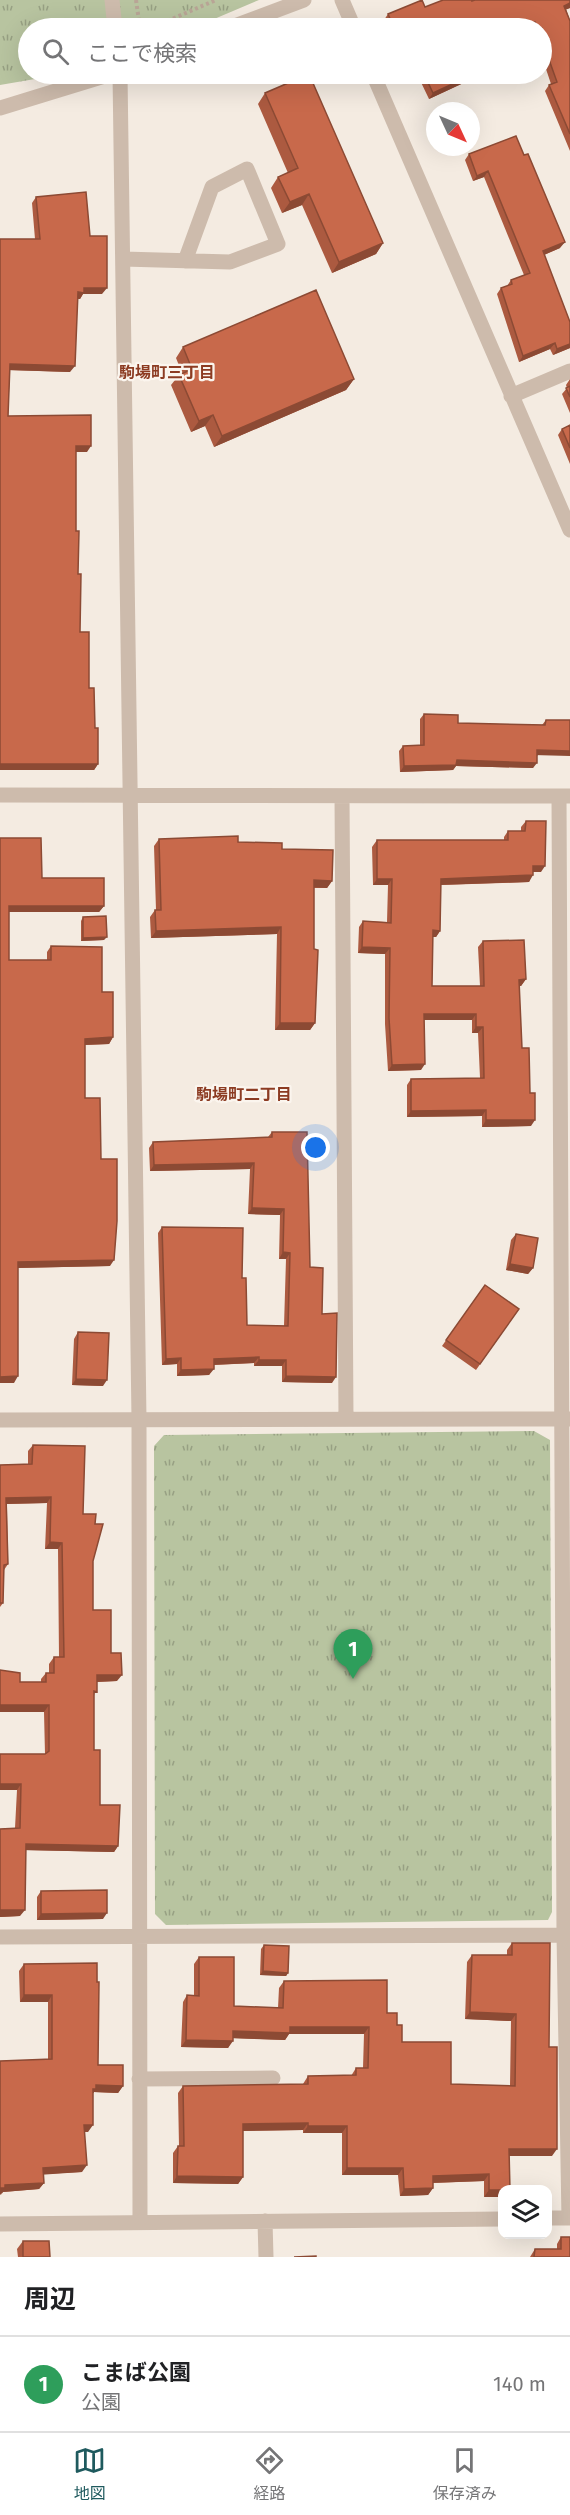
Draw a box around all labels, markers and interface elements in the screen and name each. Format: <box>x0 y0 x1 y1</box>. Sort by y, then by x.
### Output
search box <box>18 18 552 84</box>
icon: search <box>39 35 72 68</box>
text: ここで検索 <box>87 40 197 67</box>
north arrow <box>426 102 480 156</box>
district label: 駒場町三丁目 <box>119 363 215 382</box>
district label: 駒場町二丁目 <box>196 1085 292 1104</box>
your location <box>301 1133 330 1162</box>
pin: 1 <box>334 1630 372 1679</box>
map controls <box>498 2185 552 2239</box>
button: layers <box>498 2185 552 2239</box>
text: 周辺 <box>24 2284 76 2315</box>
text: こまば公園 <box>81 2359 191 2386</box>
text: 1 <box>39 2372 48 2396</box>
text: 140 m <box>493 2372 546 2396</box>
text: 公園 <box>81 2390 121 2414</box>
tab: 地図 <box>73 2444 106 2504</box>
tab: 経路 <box>253 2444 286 2504</box>
tab: 保存済み <box>433 2444 497 2504</box>

